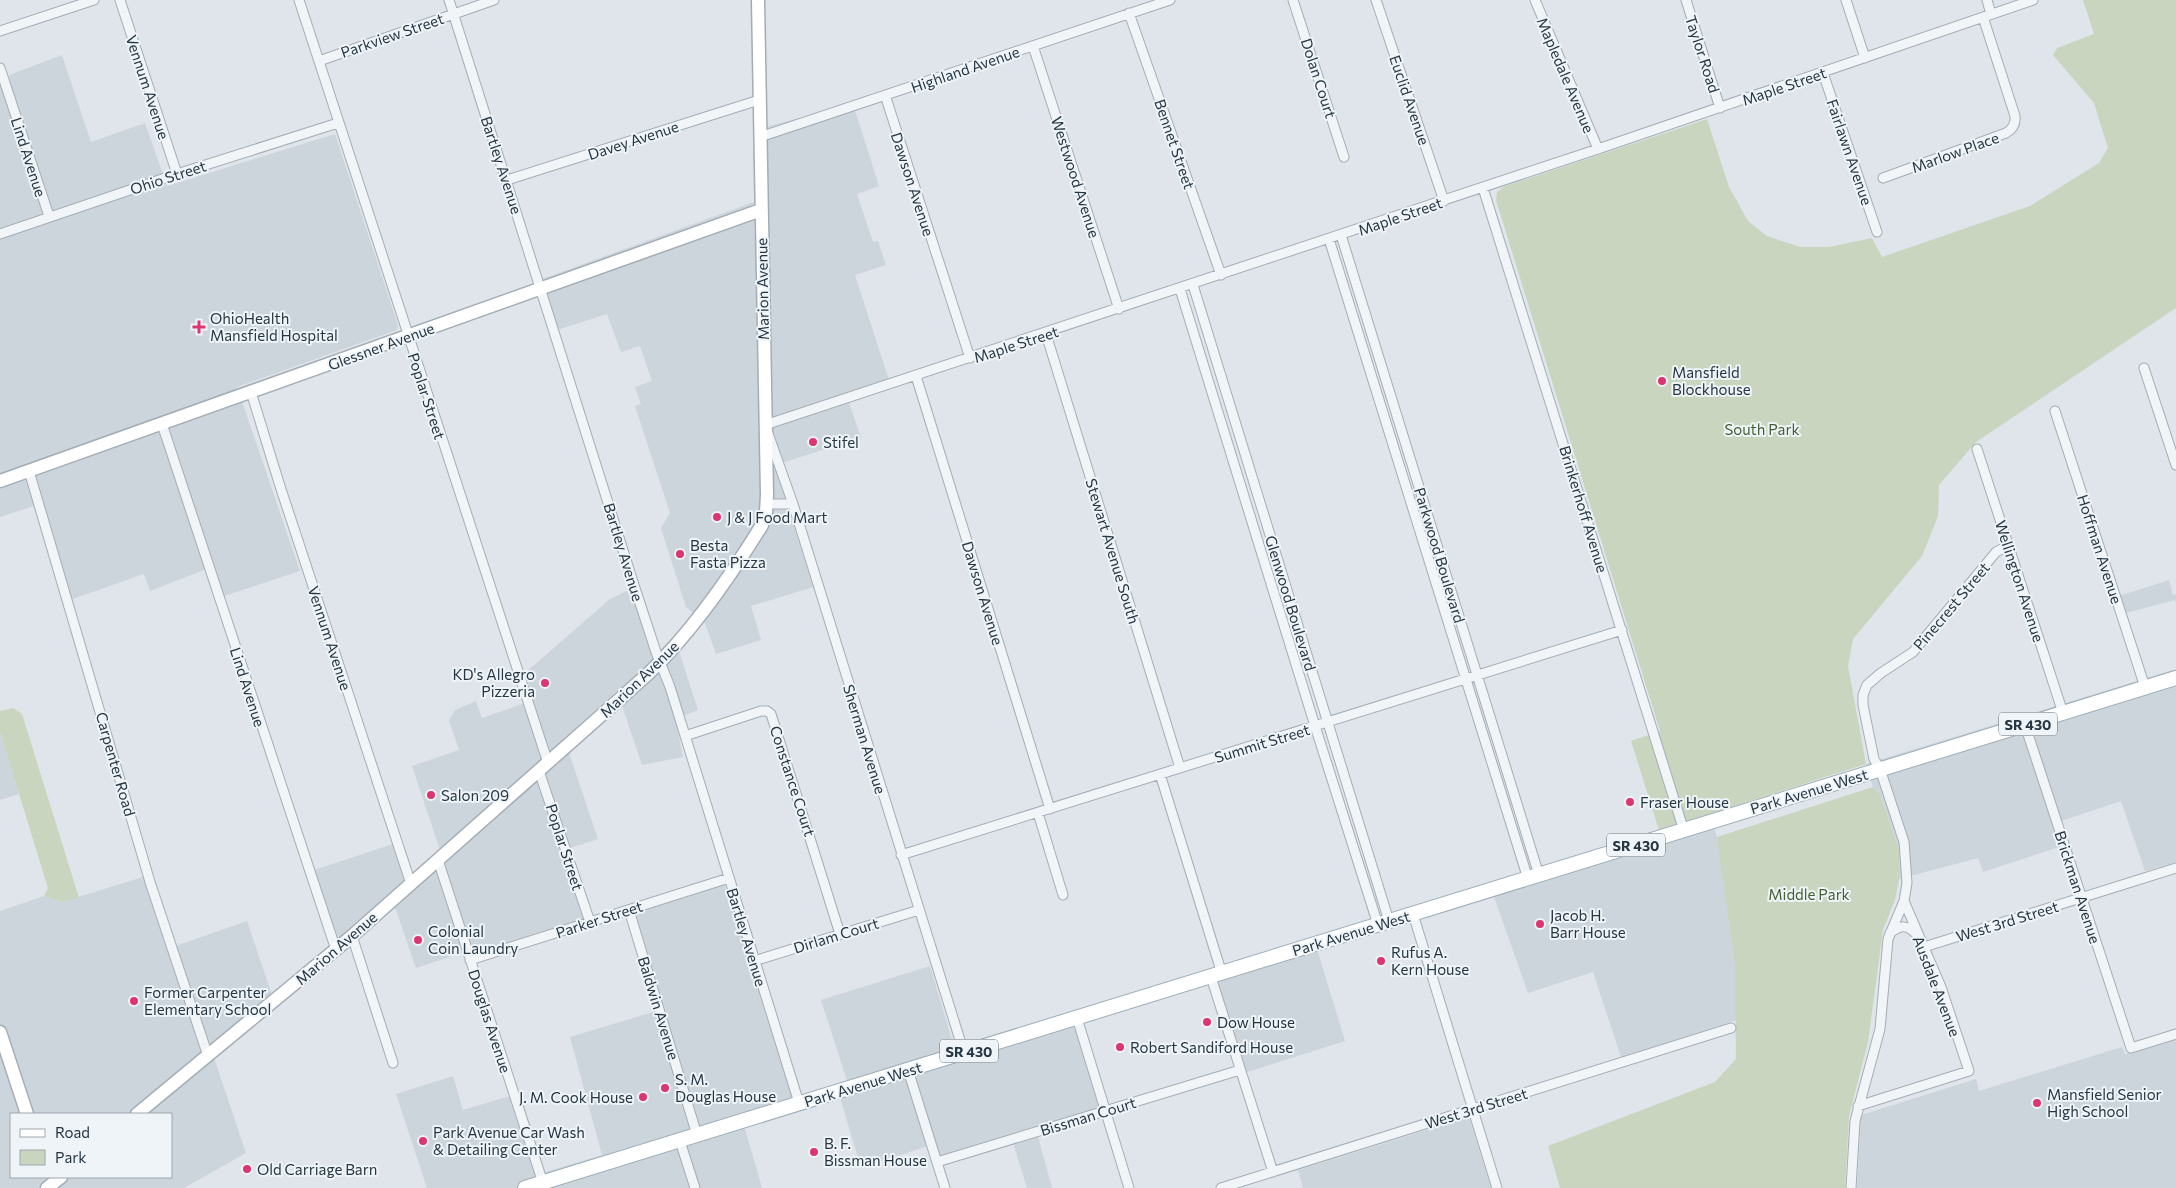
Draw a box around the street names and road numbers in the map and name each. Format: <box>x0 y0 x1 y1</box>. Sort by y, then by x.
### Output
street label: Parkview Street <box>338 9 446 61</box>
street label: Taylor Road <box>1682 13 1724 95</box>
street label: Mapledale Avenue <box>1534 15 1598 136</box>
street label: Vennum Avenue <box>123 33 173 142</box>
street label: Dolan Court <box>1298 36 1340 120</box>
street label: Highland Avenue <box>908 42 1022 96</box>
street label: Euclid Avenue <box>1386 53 1434 147</box>
street label: Maple Street <box>1740 63 1828 109</box>
street label: Bennet Street <box>1151 97 1199 191</box>
street label: Fairlawn Avenue <box>1823 97 1877 207</box>
street label: Bartley Avenue <box>478 114 526 216</box>
street label: Westwood Avenue <box>1048 114 1104 240</box>
street label: Lind Avenue <box>8 115 50 199</box>
street label: Davey Avenue <box>585 117 681 163</box>
street label: Marlow Place <box>1909 128 2001 176</box>
street label: Dawson Avenue <box>888 130 938 238</box>
street label: Ohio Street <box>128 156 208 198</box>
street label: Maple Street <box>1356 193 1444 239</box>
street label: Marion Avenue <box>752 238 772 340</box>
street label: Glessner Avenue <box>325 318 437 374</box>
street label: Maple Street <box>971 322 1061 366</box>
street label: Poplar Street <box>405 350 449 442</box>
street label: Brinkerhoff Avenue <box>1556 443 1612 575</box>
street label: Stewart Avenue South <box>1082 476 1144 626</box>
street label: Parkwood Boulevard <box>1411 485 1469 625</box>
street label: Hoffman Avenue <box>2074 492 2126 606</box>
street label: Bartley Avenue <box>601 501 648 603</box>
street label: Wellington Avenue <box>1992 518 2048 644</box>
street label: Glenwood Boulevard <box>1262 533 1320 673</box>
street label: Dawson Avenue <box>959 539 1007 647</box>
street label: Pinecrest Street <box>1909 558 1993 654</box>
street label: Vennum Avenue <box>305 584 355 693</box>
street label: Marion Avenue <box>596 637 682 721</box>
street label: Lind Avenue <box>227 645 269 729</box>
street label: Sherman Avenue <box>840 682 890 796</box>
street label: Carpenter Road <box>93 710 139 818</box>
road number: SR 430 <box>1999 712 2057 736</box>
street label: Summit Street <box>1212 720 1312 766</box>
street label: Constance Court <box>767 723 819 839</box>
street label: Park Avenue West <box>1748 765 1870 817</box>
street label: Poplar Street <box>543 801 587 893</box>
street label: Brickman Avenue <box>2051 828 2105 946</box>
road number: SR 430 <box>1607 834 1665 856</box>
street label: Bartley Avenue <box>724 886 771 988</box>
street label: Parker Street <box>553 897 645 941</box>
street label: West 3rd Street <box>1954 897 2060 945</box>
street label: Park Avenue West <box>1290 907 1412 959</box>
street label: Marion Avenue <box>291 908 381 988</box>
street label: Dirlam Court <box>791 913 881 957</box>
street label: Ausdale Avenue <box>1910 933 1965 1039</box>
street label: Baldwin Avenue <box>635 954 683 1062</box>
street label: Douglas Avenue <box>465 967 515 1075</box>
road number: SR 430 <box>940 1040 998 1062</box>
street label: Park Avenue West <box>802 1058 924 1110</box>
street label: West 3rd Street <box>1423 1084 1529 1132</box>
street label: Bissman Court <box>1038 1093 1138 1139</box>

